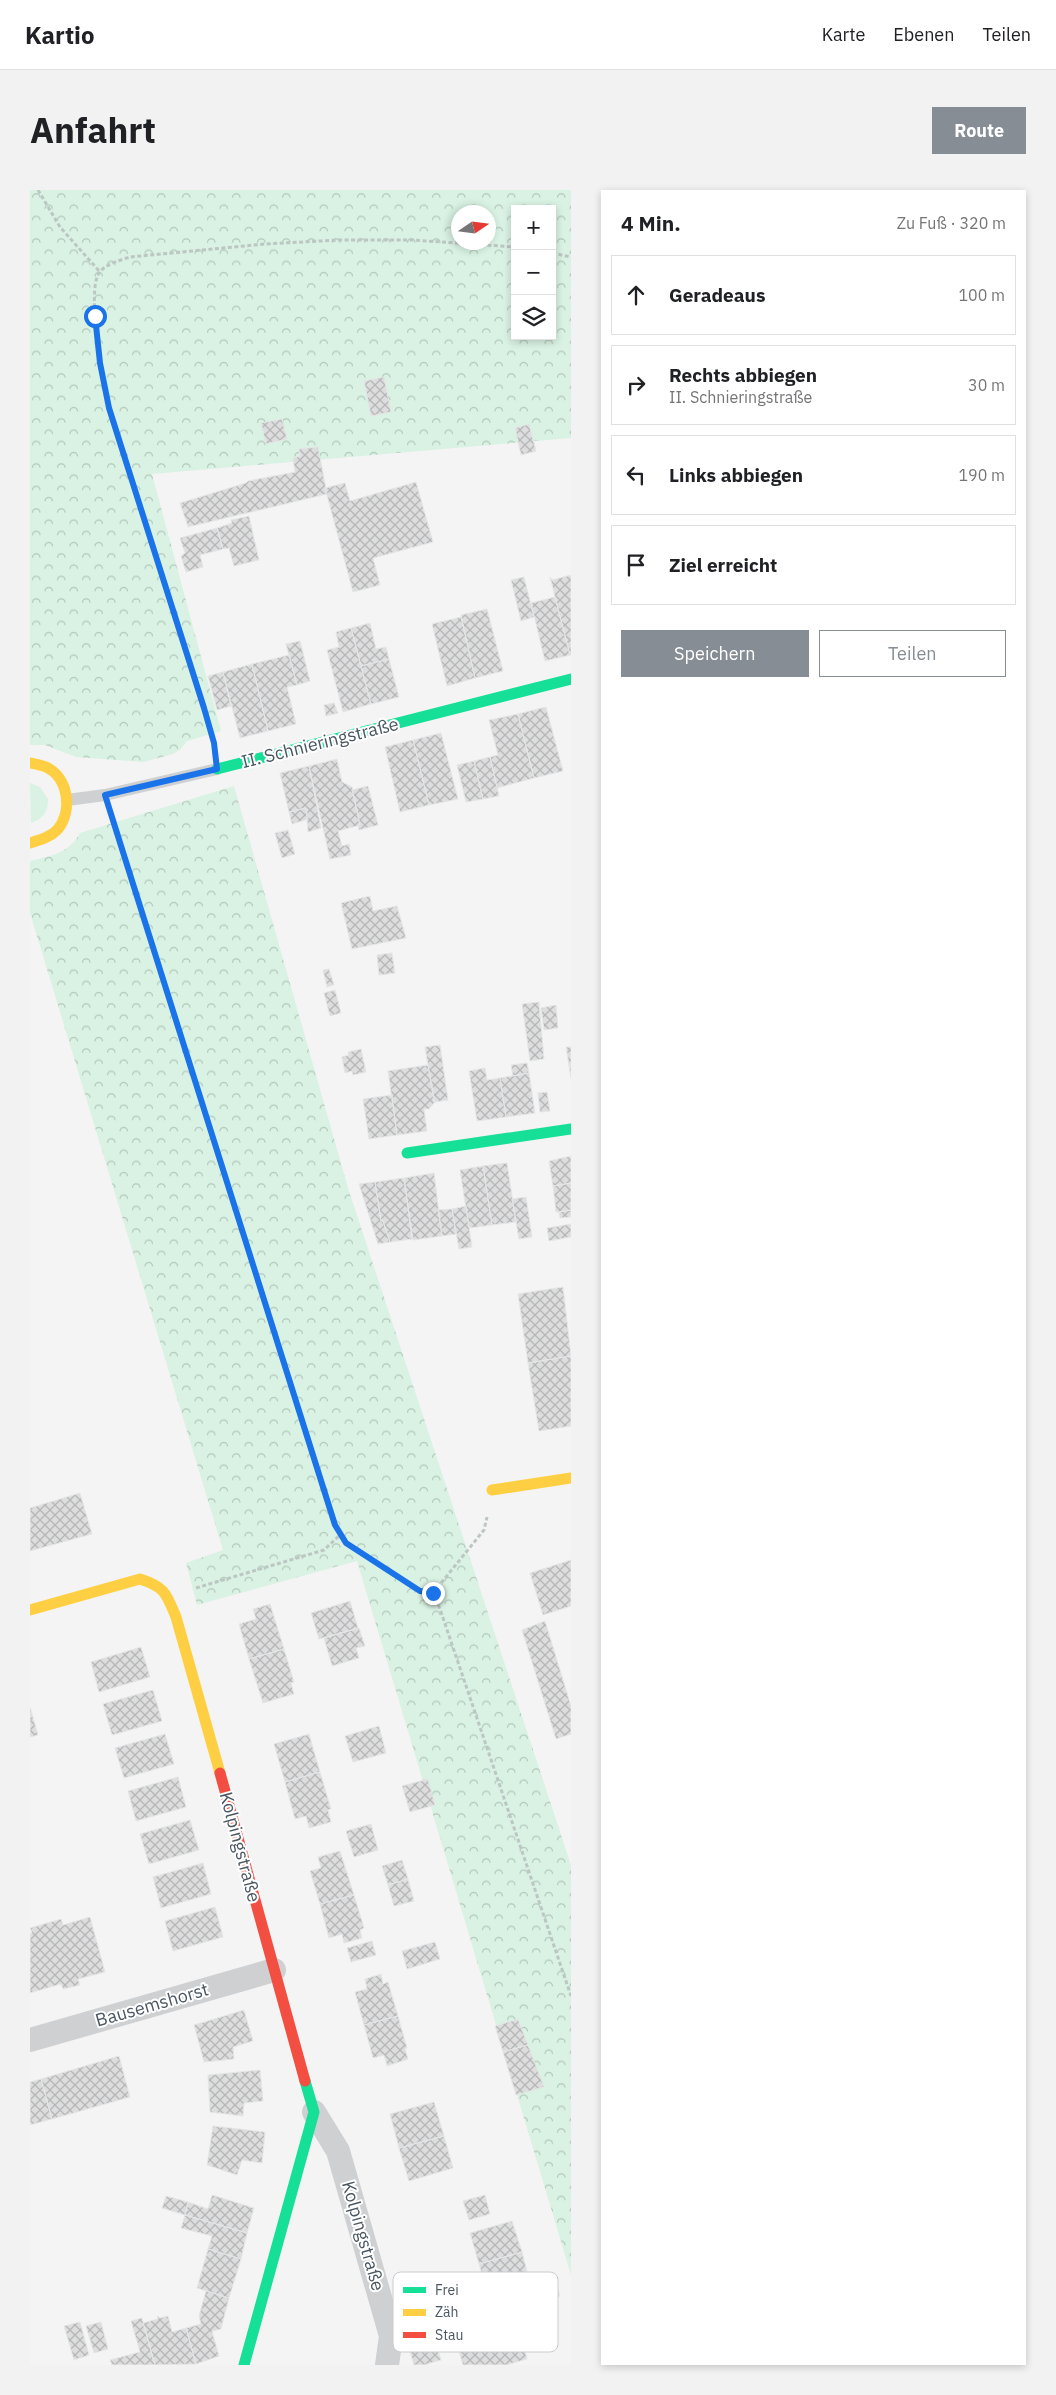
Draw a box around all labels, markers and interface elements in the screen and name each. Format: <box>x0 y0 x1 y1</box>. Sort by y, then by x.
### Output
text: Kartio <box>25 19 95 51</box>
text: Karte <box>822 23 865 46</box>
text: Ebenen <box>893 23 954 46</box>
text: Teilen <box>982 23 1031 46</box>
text: Anfahrt <box>30 107 156 153</box>
button: Route <box>932 107 1026 154</box>
north arrow <box>451 205 496 250</box>
map controls <box>511 205 556 340</box>
button: + <box>511 205 556 250</box>
text: 4 Min. <box>621 209 681 237</box>
text: Zu Fuß · 320 m <box>897 213 1006 233</box>
button: − <box>511 250 556 295</box>
icon: ahead <box>622 281 650 309</box>
text: Geradeaus <box>669 283 766 307</box>
text: 100 m <box>958 285 1005 305</box>
button: layers <box>511 295 556 340</box>
route start <box>84 305 107 328</box>
text: Rechts abbiegen <box>669 363 817 387</box>
icon: right <box>622 371 650 399</box>
text: 30 m <box>968 375 1005 395</box>
text: II. Schnieringstraße <box>669 387 812 407</box>
icon: left <box>622 461 650 489</box>
text: Links abbiegen <box>669 463 803 487</box>
text: 190 m <box>958 465 1005 485</box>
icon: arrive <box>622 551 650 579</box>
text: Ziel erreicht <box>669 553 777 577</box>
button: Speichern <box>621 630 809 677</box>
button: Teilen <box>819 630 1006 677</box>
street label: II. Schnieringstraße <box>239 712 401 773</box>
route end <box>422 1582 445 1605</box>
street label: Kolpingstraße <box>215 1789 266 1905</box>
street label: Bausemshorst <box>93 1977 211 2032</box>
street label: Kolpingstraße <box>337 2178 390 2294</box>
legend <box>393 2272 558 2352</box>
text: Frei <box>435 2281 459 2299</box>
text: Zäh <box>435 2303 459 2321</box>
text: Stau <box>435 2326 463 2344</box>

